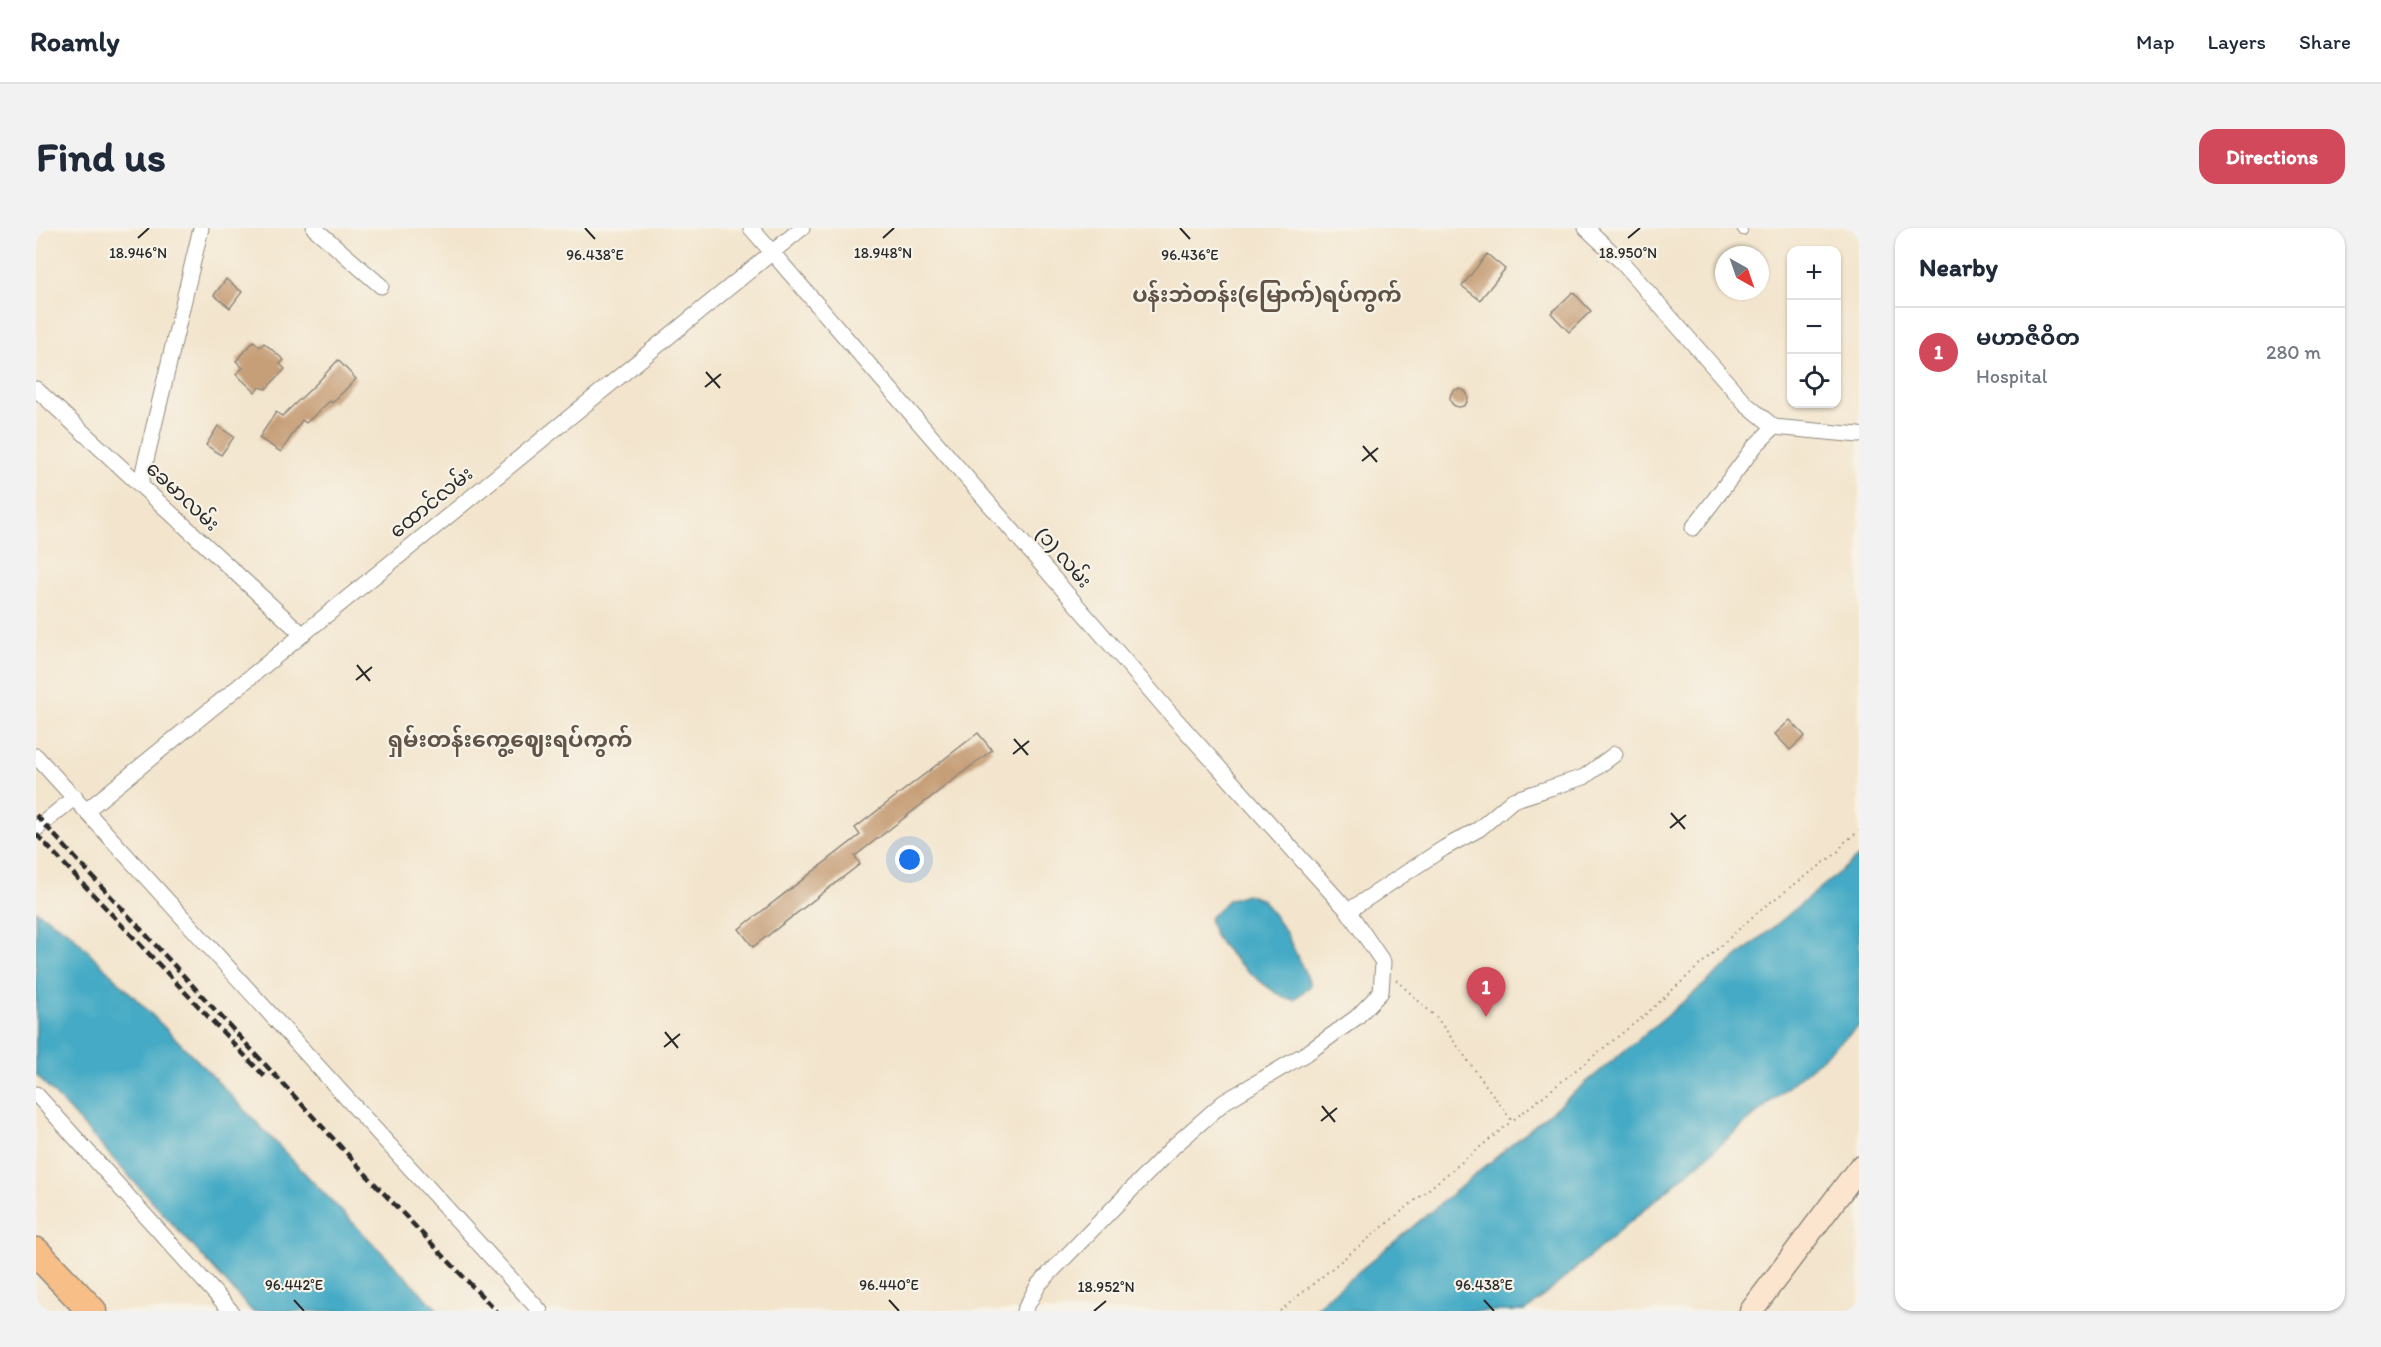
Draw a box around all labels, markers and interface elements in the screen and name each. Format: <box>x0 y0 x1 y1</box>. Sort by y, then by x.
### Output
text: Roamly <box>30 24 120 58</box>
text: Map <box>2136 29 2175 54</box>
text: Layers <box>2208 29 2266 54</box>
text: Share <box>2299 29 2351 54</box>
button: Directions <box>2199 129 2345 184</box>
text: Find us <box>36 131 166 182</box>
text: 18.946°N <box>109 244 167 262</box>
text: 18.948°N <box>854 244 912 262</box>
text: 18.950°N <box>1599 244 1657 262</box>
text: 96.438°E <box>566 246 624 264</box>
text: 96.436°E <box>1161 246 1219 264</box>
north arrow <box>1715 246 1769 300</box>
map controls <box>1787 246 1841 408</box>
button: + <box>1787 246 1841 300</box>
text: Nearby <box>1919 251 1998 283</box>
district label: ပန်းဘဲတန်း(မြောက်)ရပ်ကွက် <box>1132 279 1402 312</box>
button: − <box>1787 300 1841 354</box>
text: မဟာဇီဝိတ <box>1976 324 2080 351</box>
text: 1 <box>1934 340 1943 364</box>
text: 280 m <box>2266 340 2321 364</box>
button: locate <box>1787 354 1841 408</box>
text: Hospital <box>1976 364 2048 388</box>
street label: ခေမာလမ်း <box>141 455 226 536</box>
street label: ထောင်လမ်း <box>383 460 477 543</box>
street label: (၁) လမ်း <box>1031 520 1099 592</box>
district label: ရှမ်းတန်းကွေ့ဈေးရပ်ကွက် <box>388 724 632 757</box>
your location <box>895 845 924 874</box>
pin: 1 <box>1466 968 1506 1017</box>
text: 96.442°E <box>265 1276 323 1294</box>
text: 96.440°E <box>859 1276 919 1294</box>
text: 96.438°E <box>1455 1276 1513 1294</box>
text: 18.952°N <box>1077 1278 1135 1296</box>

